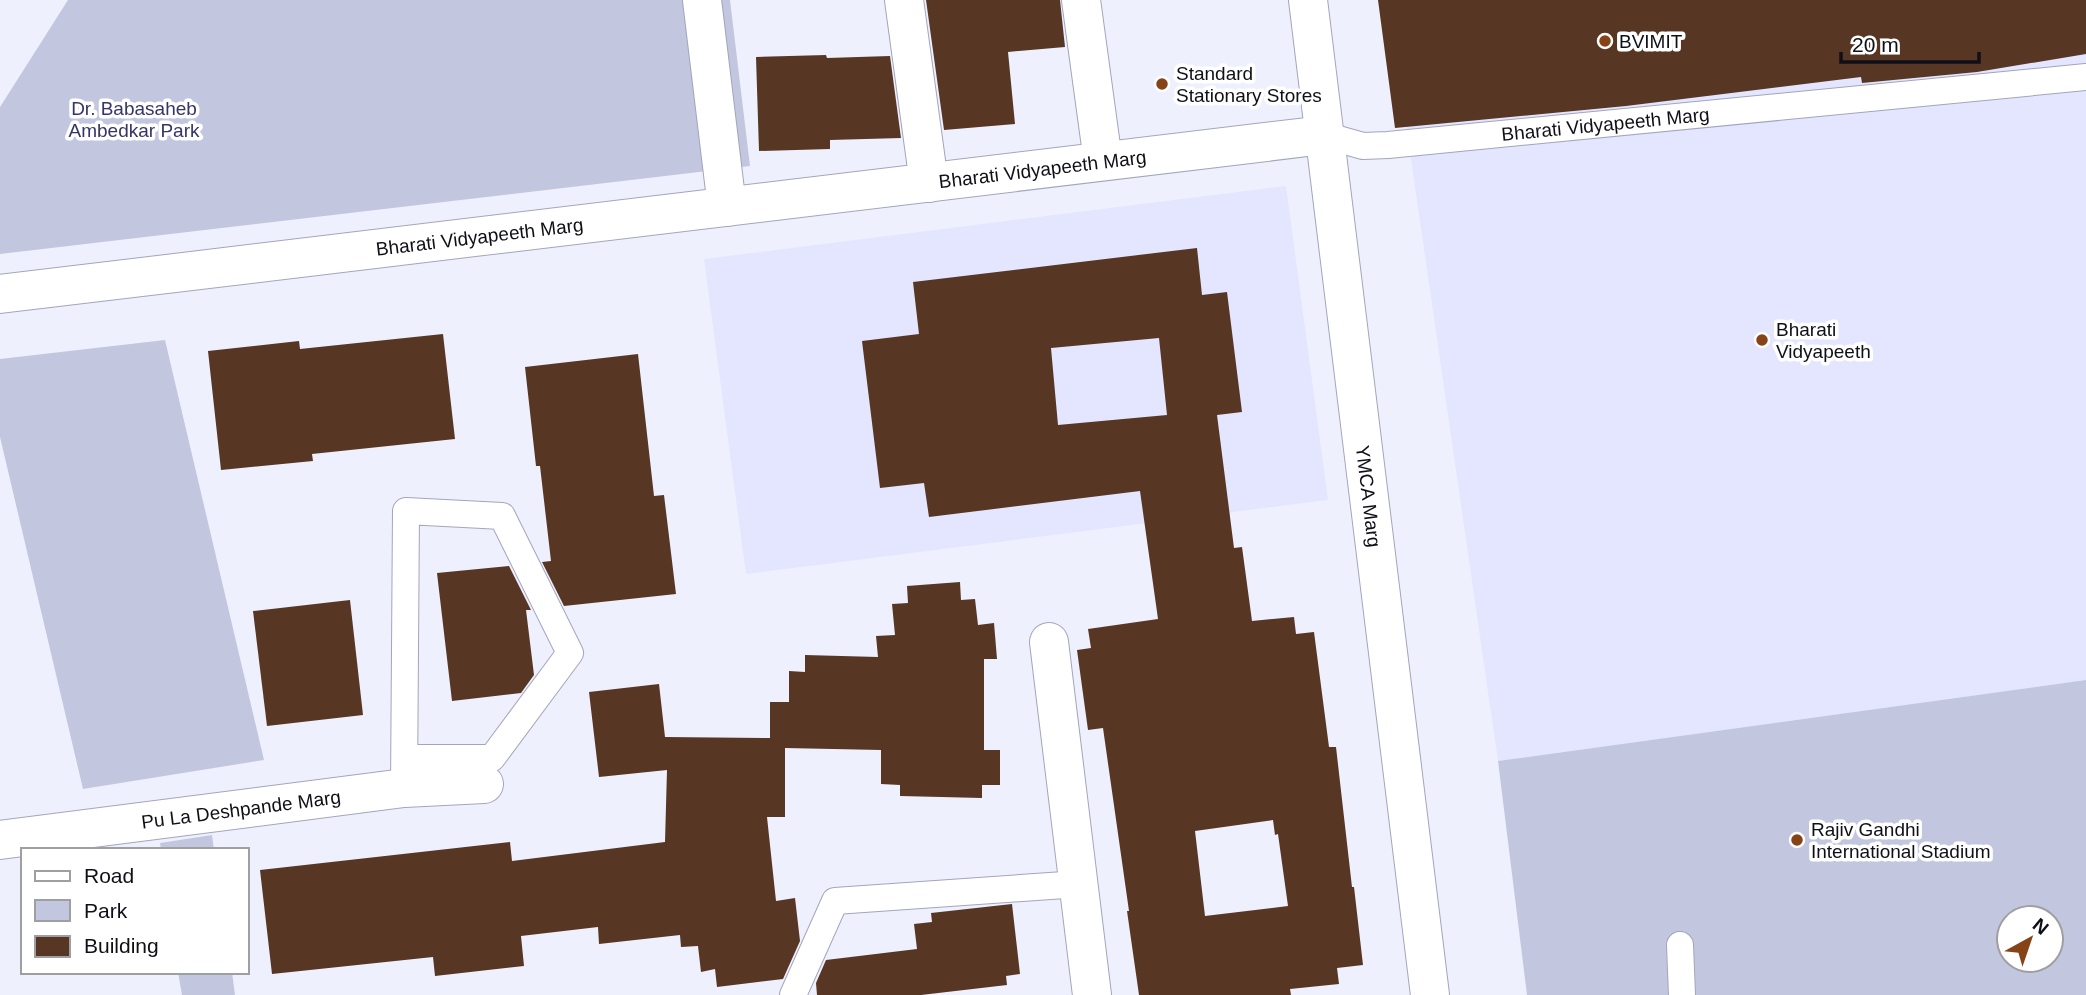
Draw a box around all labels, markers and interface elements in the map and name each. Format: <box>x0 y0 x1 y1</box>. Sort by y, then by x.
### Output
scale bar <box>1841 21 1979 65</box>
place label: BVIMIT <box>1619 31 1683 52</box>
marker: BVIMIT <box>1597 33 1613 49</box>
text: 20 m <box>1852 33 1899 56</box>
place label: Standard Stationary Stores <box>1176 63 1322 106</box>
marker: Standard Stationary Stores <box>1154 76 1170 92</box>
park label: Dr. Babasaheb Ambedkar Park <box>69 98 200 141</box>
street label: Bharati Vidyapeeth Marg <box>1500 103 1710 144</box>
street label: Bharati Vidyapeeth Marg <box>938 146 1148 192</box>
street label: Bharati Vidyapeeth Marg <box>375 214 585 259</box>
place label: Bharati Vidyapeeth <box>1776 319 1871 362</box>
marker: Bharati Vidyapeeth <box>1754 332 1770 348</box>
street label: YMCA Marg <box>1352 444 1386 548</box>
street label: Pu La Deshpande Marg <box>140 786 342 832</box>
place label: Rajiv Gandhi International Stadium <box>1811 819 1991 862</box>
marker: Rajiv Gandhi International Stadium <box>1789 832 1805 848</box>
legend <box>21 848 248 974</box>
text: Road <box>84 864 134 887</box>
text: Park <box>84 899 128 922</box>
north arrow <box>1995 904 2065 974</box>
text: N <box>2029 914 2053 939</box>
text: Building <box>84 934 159 957</box>

